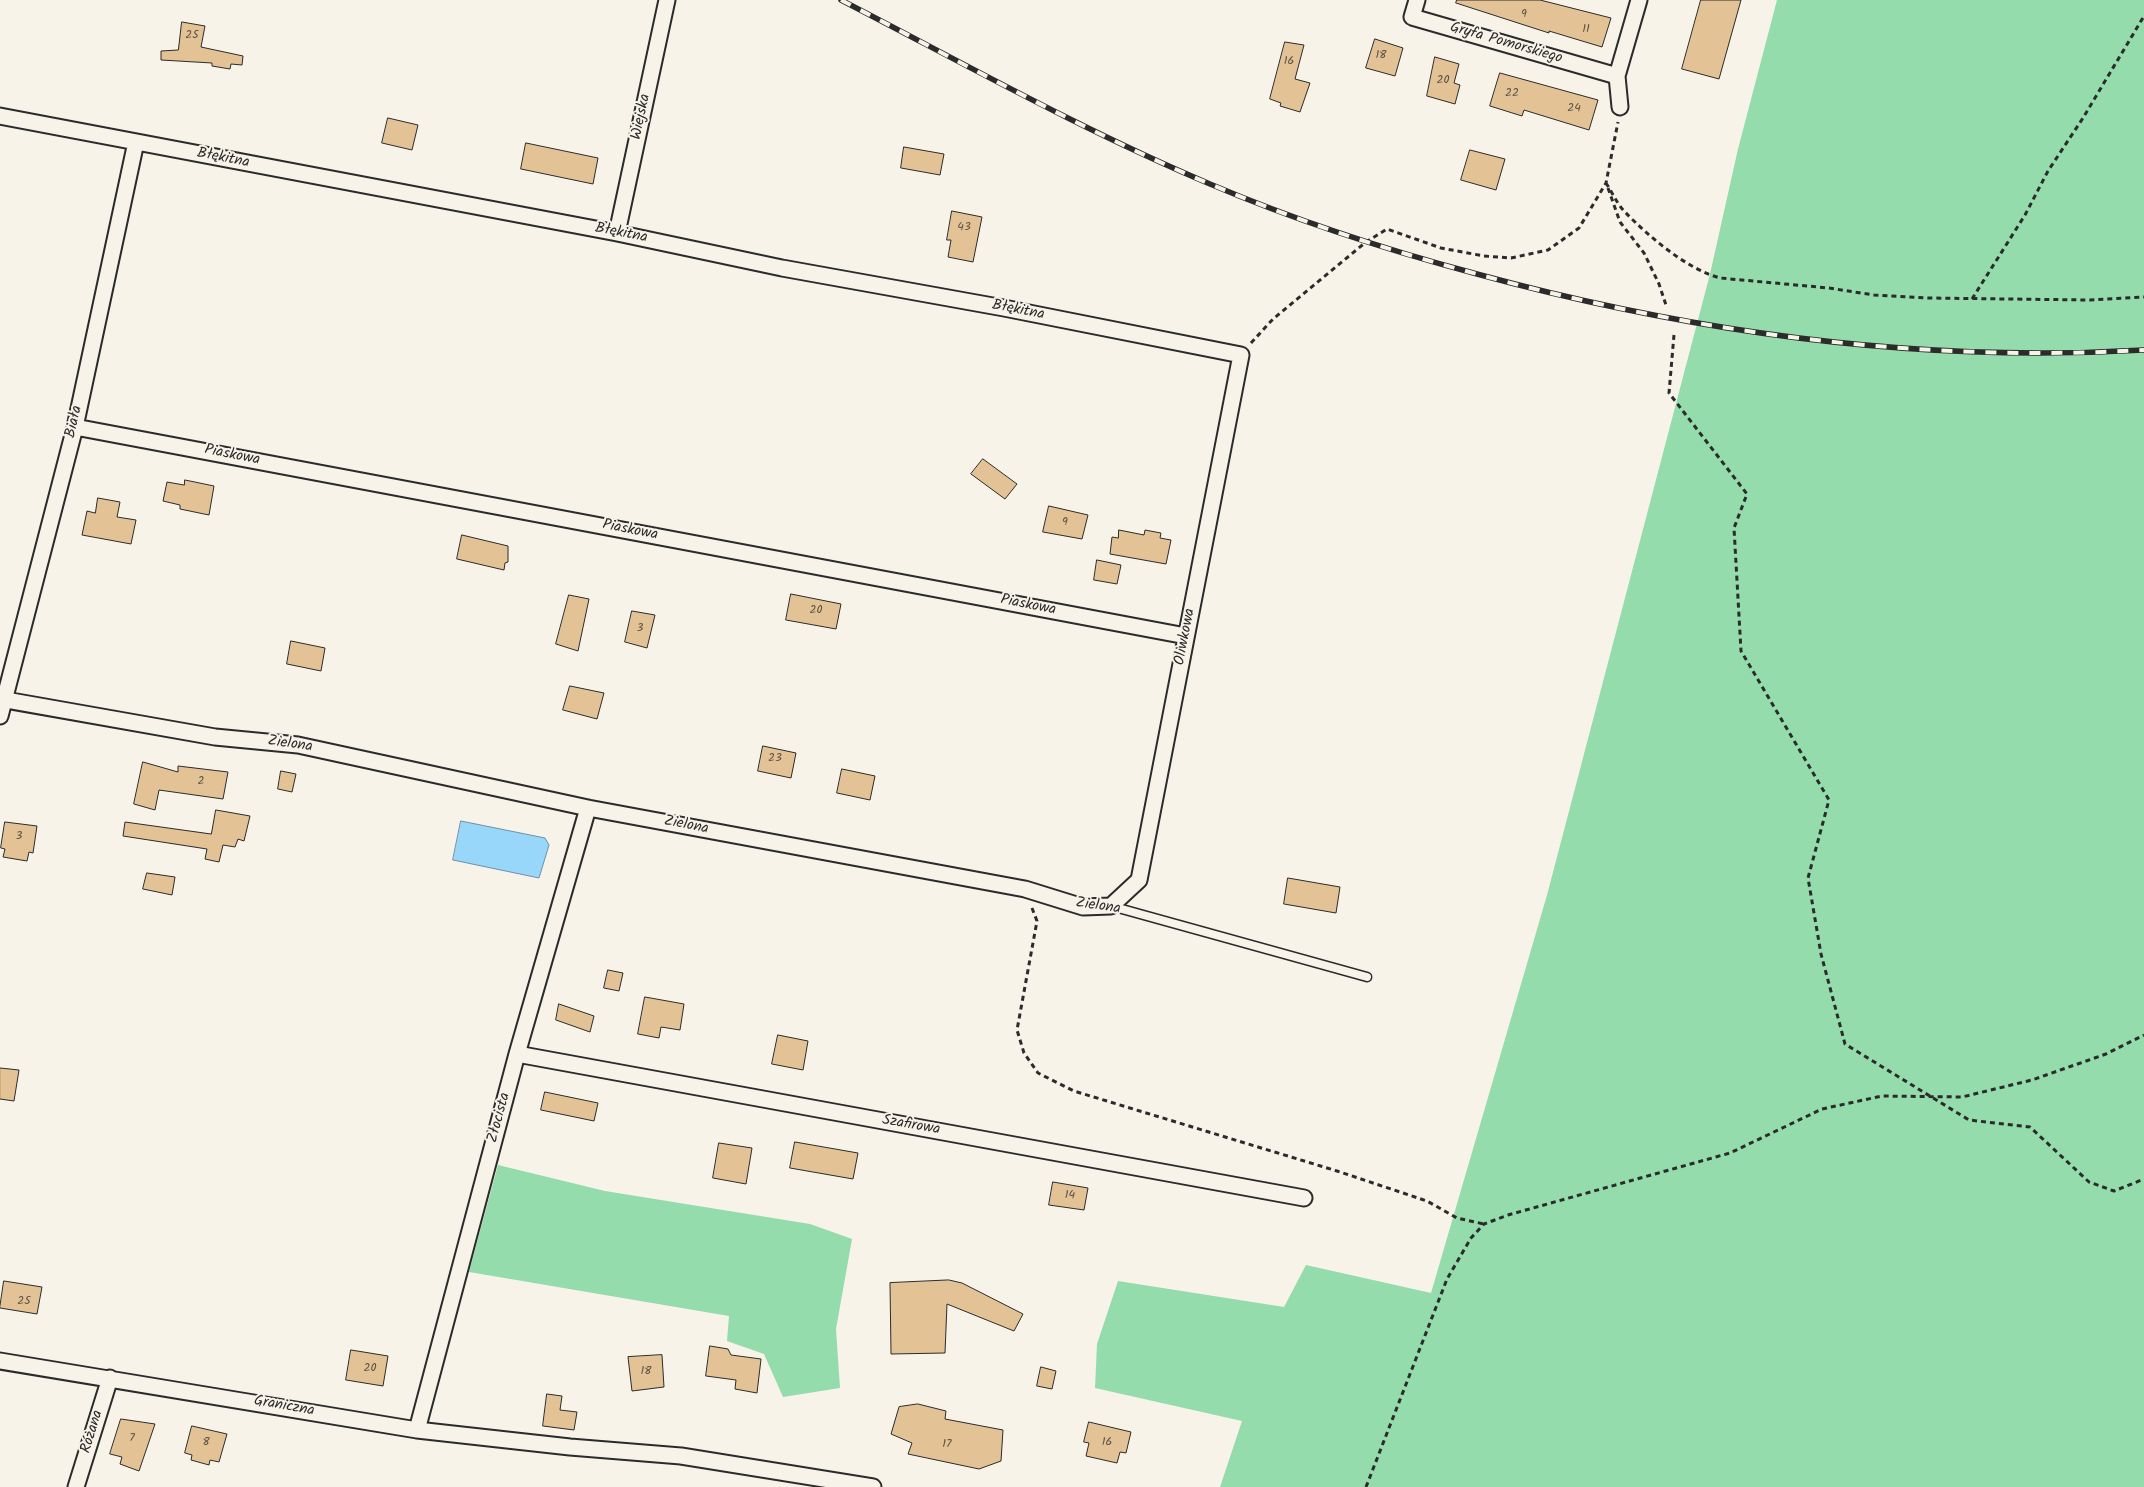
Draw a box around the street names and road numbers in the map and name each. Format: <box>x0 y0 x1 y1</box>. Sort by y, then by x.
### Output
street label: Gryfa Pomorskiego <box>1448 19 1564 69</box>
street label: Wiejska <box>628 92 656 142</box>
street label: Błękitna <box>195 145 251 173</box>
street label: Błękitna <box>593 220 649 248</box>
street label: Błękitna <box>990 297 1046 325</box>
street label: Biała <box>63 404 87 440</box>
street label: Piaskowa <box>203 442 261 470</box>
street label: Piaskowa <box>601 517 659 545</box>
street label: Piaskowa <box>999 592 1057 620</box>
street label: Oliwkowa <box>1172 607 1200 667</box>
street label: Zielona <box>266 733 314 757</box>
street label: Zielona <box>662 813 710 839</box>
street label: Zielona <box>1074 895 1122 919</box>
street label: Złocista <box>485 1091 515 1145</box>
street label: Szafirowa <box>881 1112 941 1140</box>
street label: Graniczna <box>252 1393 316 1421</box>
street label: Różana <box>78 1408 108 1456</box>

